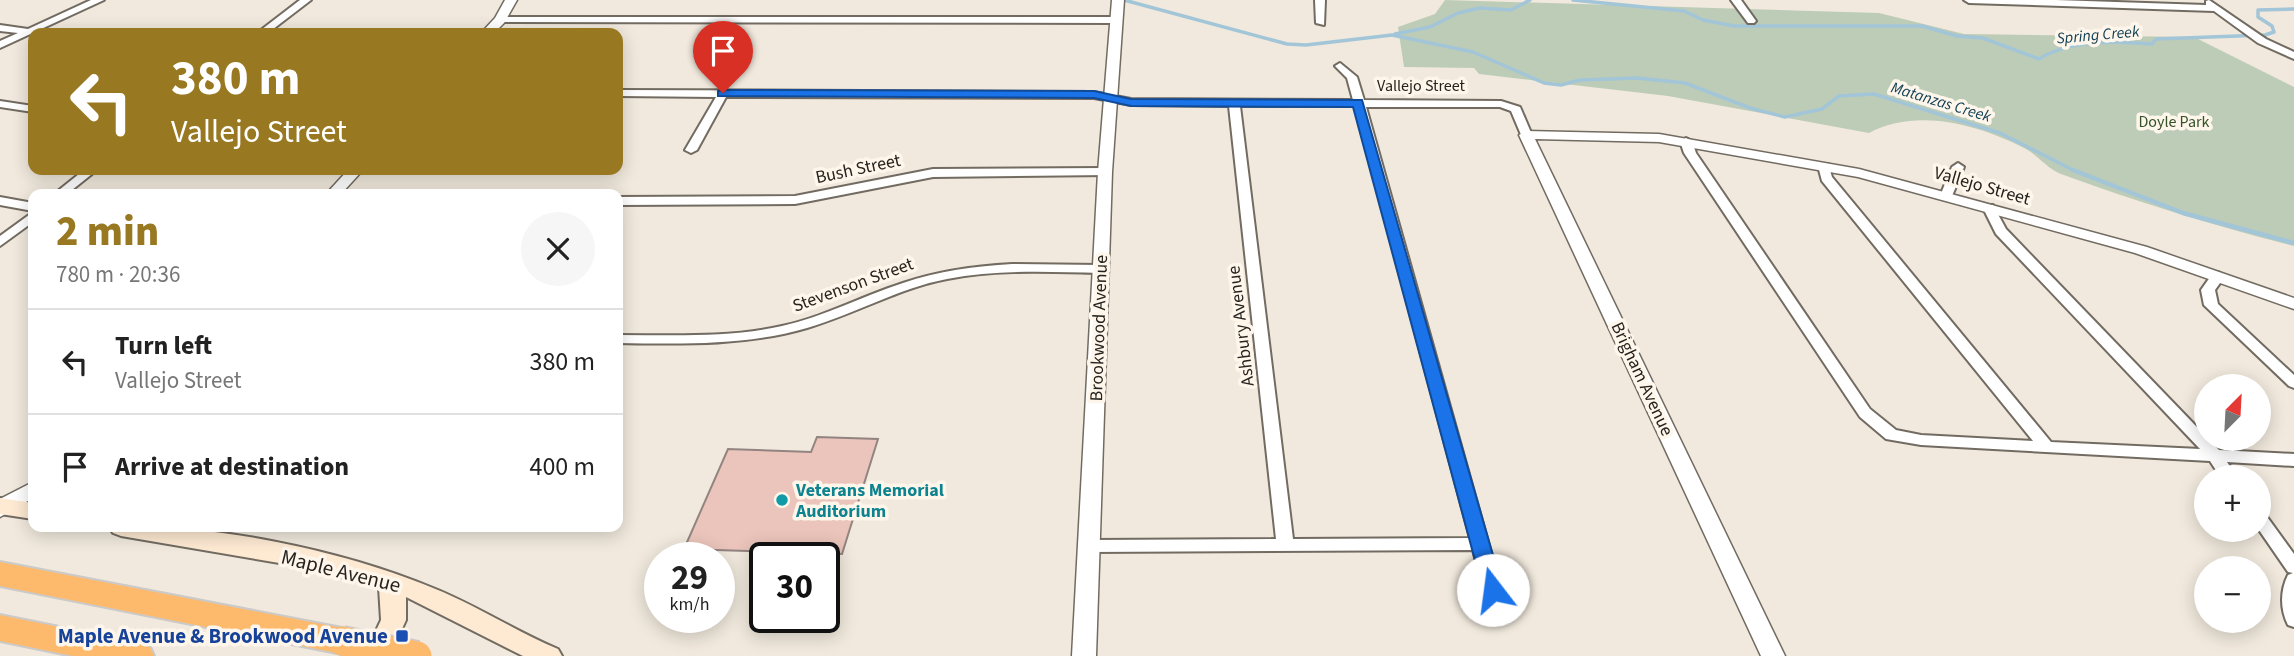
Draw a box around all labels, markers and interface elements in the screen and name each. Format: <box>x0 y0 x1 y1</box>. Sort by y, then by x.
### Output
water label: Spring Creek <box>2056 20 2141 50</box>
pin <box>693 21 753 93</box>
icon: arrive <box>704 32 742 70</box>
text: 380 m <box>171 44 300 114</box>
icon: left <box>56 56 147 147</box>
street label: Vallejo Street <box>1377 75 1466 97</box>
water label: Matanzas Creek <box>1888 76 1994 128</box>
text: Vallejo Street <box>171 109 347 155</box>
park label: Doyle Park <box>2138 111 2210 133</box>
street label: Bush Street <box>813 148 903 190</box>
street label: Vallejo Street <box>1931 160 2033 212</box>
text: 2 min <box>56 202 159 262</box>
button: close <box>521 212 595 286</box>
street label: Stevenson Street <box>789 252 917 318</box>
street label: Brookwood Avenue <box>1084 254 1114 402</box>
text: 780 m · 20:36 <box>56 258 180 291</box>
street label: Ashbury Avenue <box>1221 264 1261 388</box>
street label: Brigham Avenue <box>1605 318 1679 440</box>
text: Turn left <box>115 327 212 364</box>
icon: left <box>56 343 94 381</box>
text: 380 m <box>529 343 595 380</box>
text: Vallejo Street <box>115 364 241 397</box>
north arrow <box>2194 374 2272 452</box>
map controls <box>2194 374 2271 633</box>
icon: arrive <box>56 448 94 486</box>
text: Arrive at destination <box>115 448 349 485</box>
text: 400 m <box>529 448 595 485</box>
button: + <box>2194 465 2271 542</box>
place label: Veterans Memorial Auditorium <box>795 478 944 524</box>
marker: Veterans Memorial Auditorium <box>774 492 790 508</box>
street label: Maple Avenue <box>278 542 404 600</box>
speed limit sign: 30 <box>749 542 840 633</box>
text: 29 <box>671 553 708 603</box>
position arrow <box>1456 553 1530 627</box>
button: − <box>2194 556 2271 633</box>
text: km/h <box>670 592 709 617</box>
place label: Maple Avenue & Brookwood Avenue <box>58 621 388 651</box>
marker: Maple Avenue & Brookwood Avenue <box>394 628 410 644</box>

